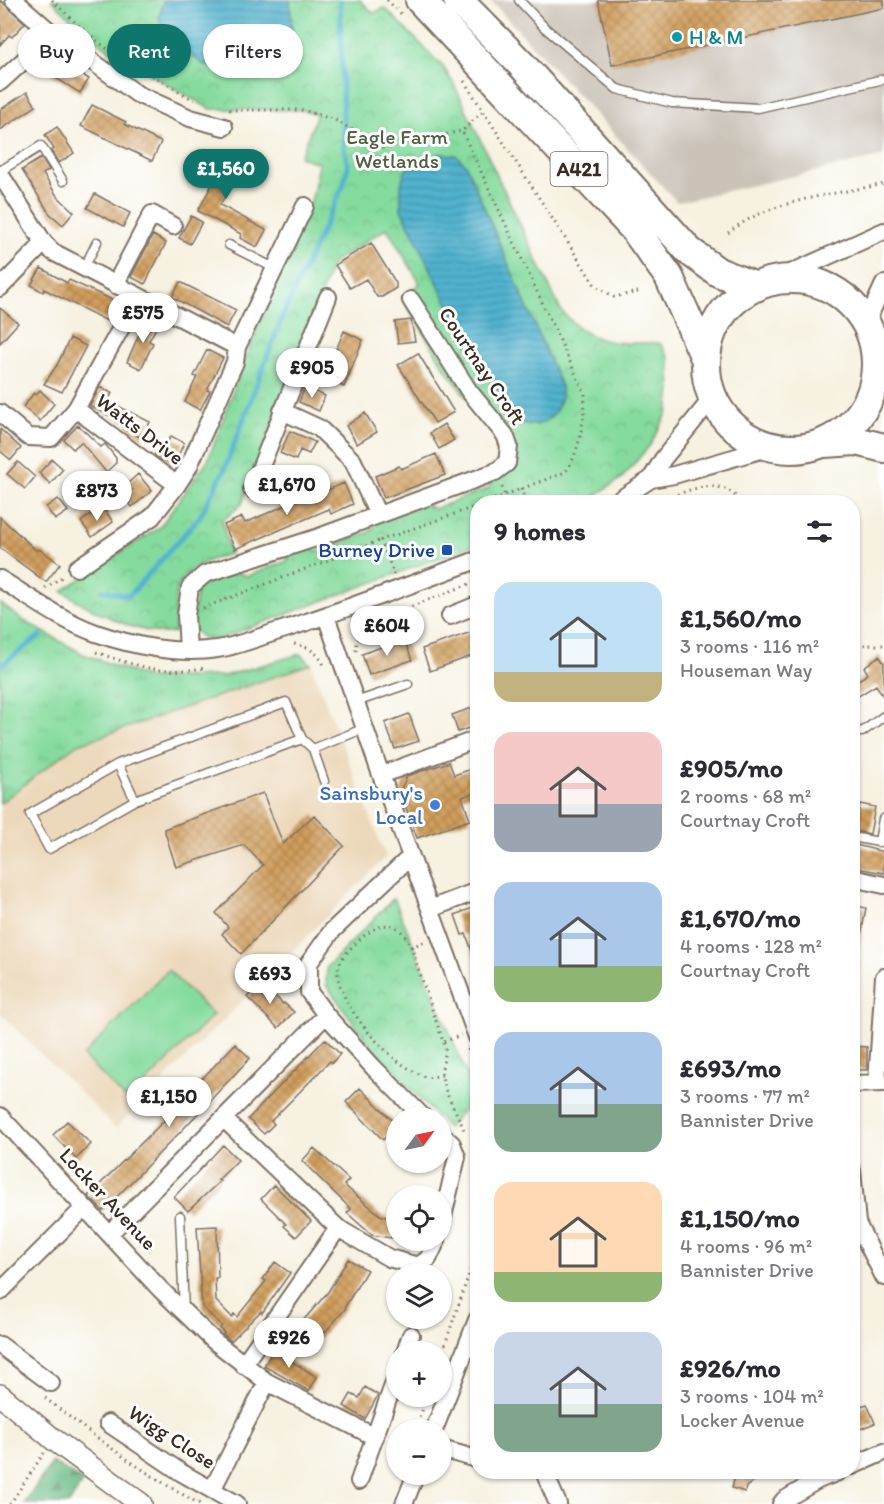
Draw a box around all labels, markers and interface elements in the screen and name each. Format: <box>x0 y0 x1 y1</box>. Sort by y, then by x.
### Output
chip: Buy <box>18 24 95 78</box>
chip: Rent <box>107 24 191 78</box>
chip: Filters <box>203 24 303 78</box>
place label: H & M <box>689 24 744 49</box>
marker: H & M <box>670 30 684 44</box>
park label: Eagle Farm Wetlands <box>346 124 448 173</box>
pin: £1,560 <box>177 149 275 200</box>
road number: A421 <box>550 152 608 186</box>
text: £1,560 <box>197 156 255 180</box>
pin: £575 <box>107 293 179 344</box>
text: £575 <box>122 300 164 324</box>
street label: Courtnay Croft <box>434 302 531 429</box>
pin: £905 <box>276 348 348 399</box>
text: £905 <box>290 355 334 379</box>
street label: Watts Drive <box>91 387 189 470</box>
pin: £1,670 <box>238 465 336 516</box>
pin: £873 <box>61 471 133 522</box>
text: £1,670 <box>258 472 316 496</box>
text: £873 <box>76 478 118 502</box>
text: 9 homes <box>494 515 586 547</box>
icon: filters <box>803 515 836 548</box>
place label: Burney Drive <box>318 537 435 562</box>
marker: Burney Drive <box>440 543 454 557</box>
text: £1,560/mo <box>680 602 802 634</box>
pin: £604 <box>351 606 423 657</box>
icon: home <box>542 606 614 678</box>
text: £604 <box>364 613 410 637</box>
text: 3 rooms · 116 m² <box>680 634 819 658</box>
text: Houseman Way <box>680 658 812 682</box>
text: £905/mo <box>680 752 783 784</box>
icon: home <box>542 756 614 828</box>
place label: Sainsbury's Local <box>319 780 423 829</box>
text: 2 rooms · 68 m² <box>680 784 811 808</box>
marker: Sainsbury's Local <box>428 798 442 812</box>
text: Courtnay Croft <box>680 808 810 832</box>
text: £1,670/mo <box>680 902 801 934</box>
icon: home <box>542 906 614 978</box>
text: 4 rooms · 128 m² <box>680 934 822 958</box>
pin: £693 <box>234 954 306 1005</box>
text: Courtnay Croft <box>680 958 810 982</box>
text: £693 <box>249 961 291 985</box>
text: £693/mo <box>680 1052 781 1084</box>
icon: home <box>542 1056 614 1128</box>
pin: £1,150 <box>120 1077 218 1128</box>
text: £1,150 <box>141 1084 197 1108</box>
text: 3 rooms · 77 m² <box>680 1084 810 1108</box>
north arrow <box>386 1107 452 1173</box>
map controls <box>386 1107 452 1485</box>
text: Bannister Drive <box>680 1108 814 1132</box>
street label: Locker Avenue <box>55 1142 162 1255</box>
button: locate <box>386 1185 452 1251</box>
text: £1,150/mo <box>680 1202 800 1234</box>
icon: home <box>542 1206 614 1278</box>
text: 4 rooms · 96 m² <box>680 1234 812 1258</box>
text: Bannister Drive <box>680 1258 814 1282</box>
button: layers <box>386 1263 452 1329</box>
pin: £926 <box>253 1318 325 1369</box>
text: £926 <box>268 1325 310 1349</box>
button: + <box>386 1341 452 1407</box>
text: £926/mo <box>680 1352 781 1384</box>
icon: home <box>542 1356 614 1428</box>
text: 3 rooms · 104 m² <box>680 1384 824 1408</box>
street label: Wigg Close <box>124 1399 221 1474</box>
text: Locker Avenue <box>680 1408 805 1432</box>
button: − <box>386 1419 452 1485</box>

